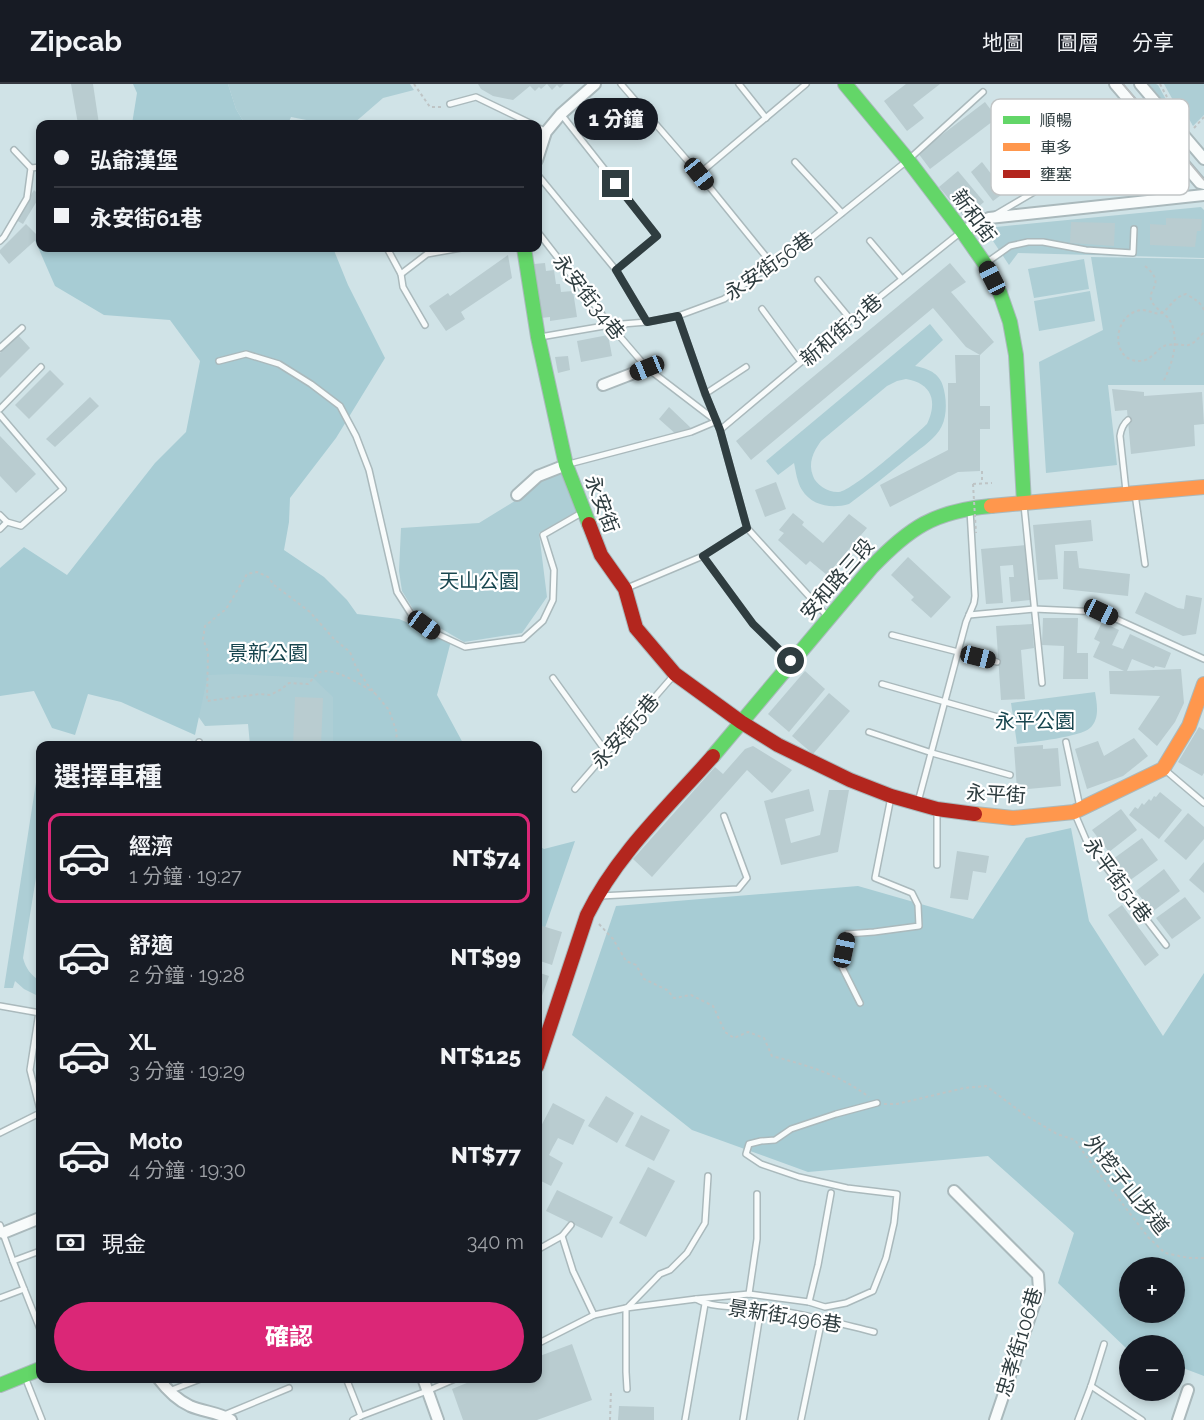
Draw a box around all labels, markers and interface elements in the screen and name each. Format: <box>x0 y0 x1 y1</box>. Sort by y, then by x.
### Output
text: Zipcab <box>30 25 122 58</box>
text: 地圖 <box>982 30 1024 55</box>
text: 圖層 <box>1057 30 1099 55</box>
text: 分享 <box>1132 30 1174 55</box>
callout: 1 分鐘 <box>574 97 658 139</box>
legend <box>991 99 1189 195</box>
text: 1 分鐘 <box>588 107 644 131</box>
text: 順暢 <box>1040 111 1072 130</box>
text: 車多 <box>1040 138 1072 157</box>
text: 弘爺漢堡 <box>90 147 178 173</box>
car <box>681 154 717 194</box>
text: 壅塞 <box>1040 165 1072 184</box>
route end <box>602 170 629 197</box>
street label: 新和街 <box>947 185 1001 247</box>
text: 永安街61巷 <box>90 205 202 231</box>
street label: 永安街56巷 <box>720 227 818 305</box>
street label: 永安街34巷 <box>548 250 630 344</box>
car <box>976 258 1008 298</box>
street label: 新和街31巷 <box>795 289 887 371</box>
car <box>627 353 667 383</box>
street label: 永安街 <box>580 472 624 536</box>
street label: 安和路三段 <box>795 533 879 625</box>
park label: 天山公園 <box>439 569 519 593</box>
car <box>1081 596 1121 628</box>
car <box>404 607 444 643</box>
park label: 景新公園 <box>228 641 308 665</box>
car <box>958 644 998 670</box>
route start <box>777 647 804 674</box>
street label: 永安街5巷 <box>586 689 664 773</box>
park label: 永平公園 <box>995 709 1075 733</box>
text: 選擇車種 <box>54 761 162 792</box>
street label: 永平街 <box>965 780 1027 808</box>
icon: car <box>57 831 111 885</box>
text: 經濟 <box>129 833 173 859</box>
street label: 永平街51巷 <box>1079 833 1157 927</box>
text: NT$74 <box>452 845 521 871</box>
text: 1 分鐘 · 19:27 <box>129 864 242 888</box>
icon: car <box>57 930 111 984</box>
car <box>831 931 857 969</box>
text: 舒適 <box>129 932 173 958</box>
text: NT$99 <box>451 944 521 970</box>
text: 2 分鐘 · 19:28 <box>129 963 245 987</box>
icon: car <box>57 1029 111 1083</box>
text: XL <box>129 1029 156 1055</box>
text: NT$125 <box>440 1043 521 1069</box>
text: 3 分鐘 · 19:29 <box>129 1059 245 1083</box>
icon: car <box>57 1128 111 1182</box>
text: Moto <box>129 1128 183 1154</box>
street label: 外挖子山步道 <box>1080 1131 1174 1239</box>
text: NT$77 <box>451 1142 521 1168</box>
text: 4 分鐘 · 19:30 <box>129 1158 246 1182</box>
icon: cash <box>54 1226 87 1259</box>
text: 340 m <box>467 1230 524 1254</box>
text: 現金 <box>102 1231 146 1257</box>
map controls <box>1119 1257 1185 1401</box>
button: + <box>1119 1257 1185 1323</box>
street label: 忠孝街106巷 <box>991 1285 1047 1399</box>
street label: 景新街496巷 <box>726 1295 844 1337</box>
button: 確認 <box>54 1302 524 1371</box>
button: − <box>1119 1335 1185 1401</box>

